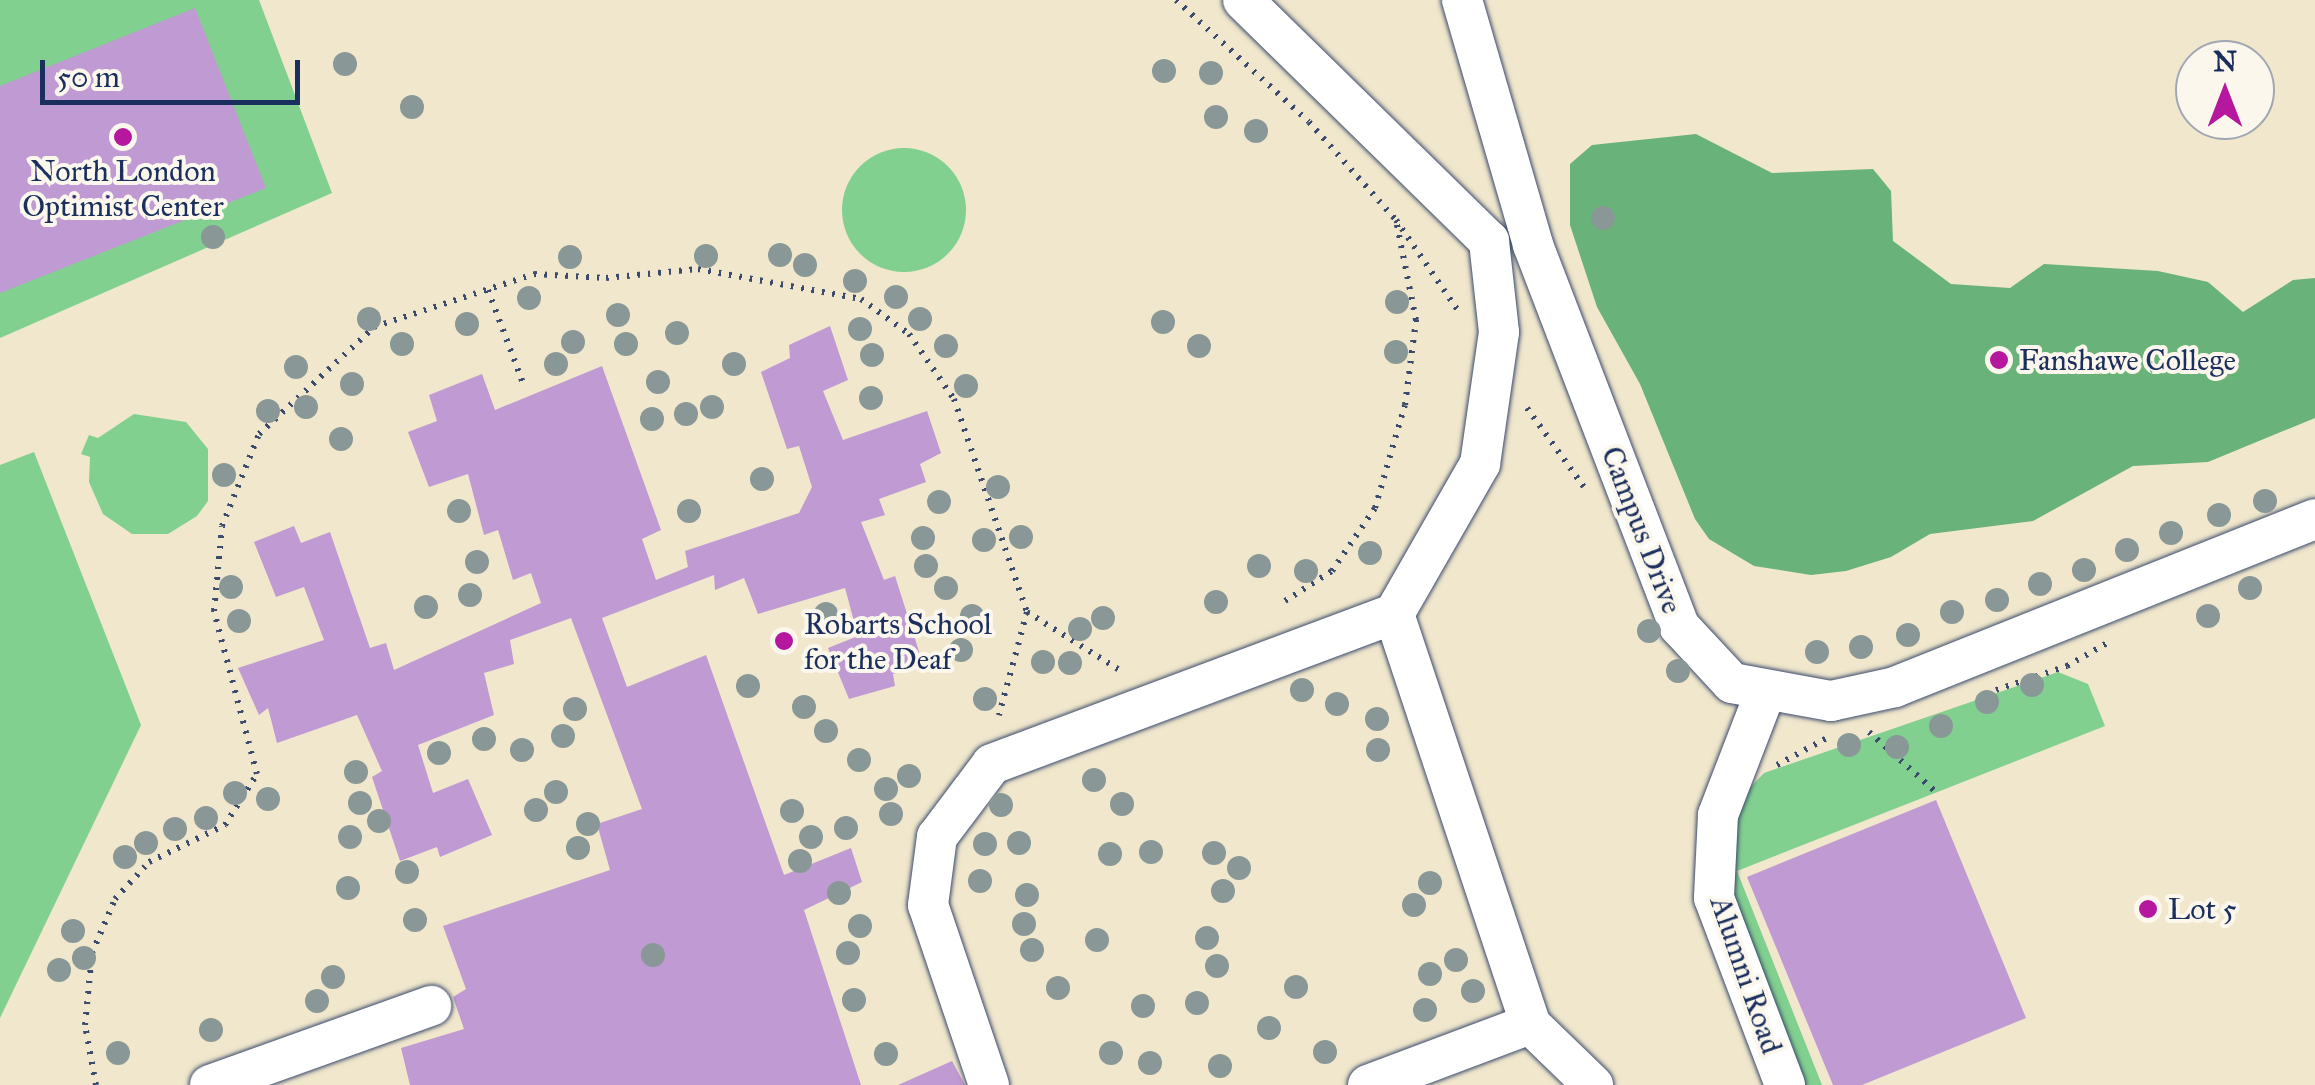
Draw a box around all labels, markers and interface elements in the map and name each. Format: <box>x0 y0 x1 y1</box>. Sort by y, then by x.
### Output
scale bar <box>45 40 305 102</box>
north arrow <box>2175 40 2275 140</box>
text: N <box>2213 44 2237 79</box>
text: 50 m <box>57 59 120 95</box>
marker: North London Optimist Center <box>112 126 134 148</box>
place label: North London Optimist Center <box>22 153 224 224</box>
place label: Fanshawe College <box>2019 342 2236 378</box>
marker: Fanshawe College <box>1988 349 2010 371</box>
street label: Campus Drive <box>1594 441 1690 619</box>
place label: Robarts School for the Deaf <box>804 606 992 676</box>
marker: Robarts School for the Deaf <box>773 630 795 652</box>
place label: Lot 5 <box>2168 891 2237 927</box>
street label: Alumni Road <box>1702 892 1790 1058</box>
marker: Lot 5 <box>2137 898 2159 920</box>

